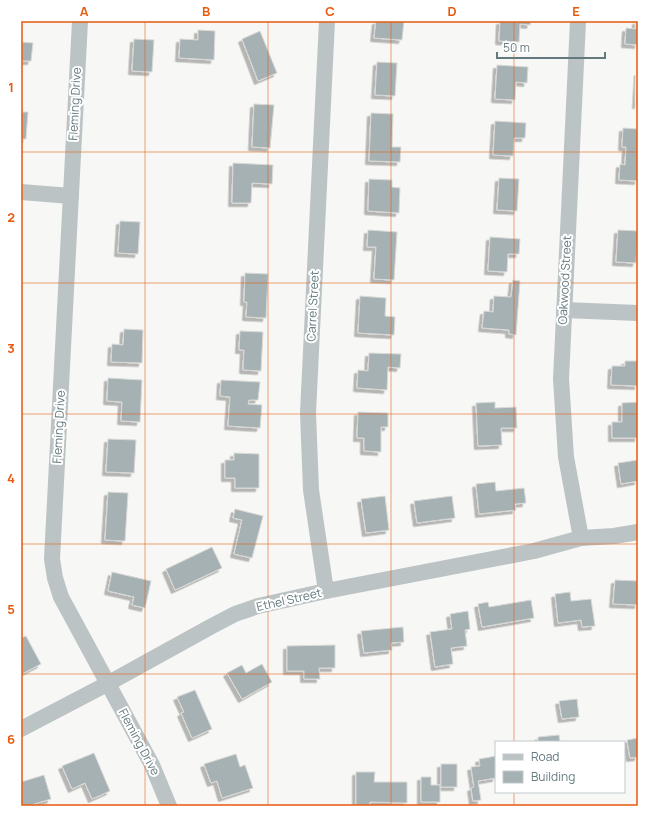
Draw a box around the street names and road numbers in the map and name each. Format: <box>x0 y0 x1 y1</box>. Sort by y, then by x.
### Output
street label: Fleming Drive <box>64 67 85 141</box>
street label: Oakwood Street <box>554 235 575 325</box>
street label: Carrel Street <box>302 270 323 342</box>
street label: Fleming Drive <box>48 390 69 464</box>
street label: Ethel Street <box>255 584 323 615</box>
street label: Fleming Drive <box>115 705 164 778</box>

